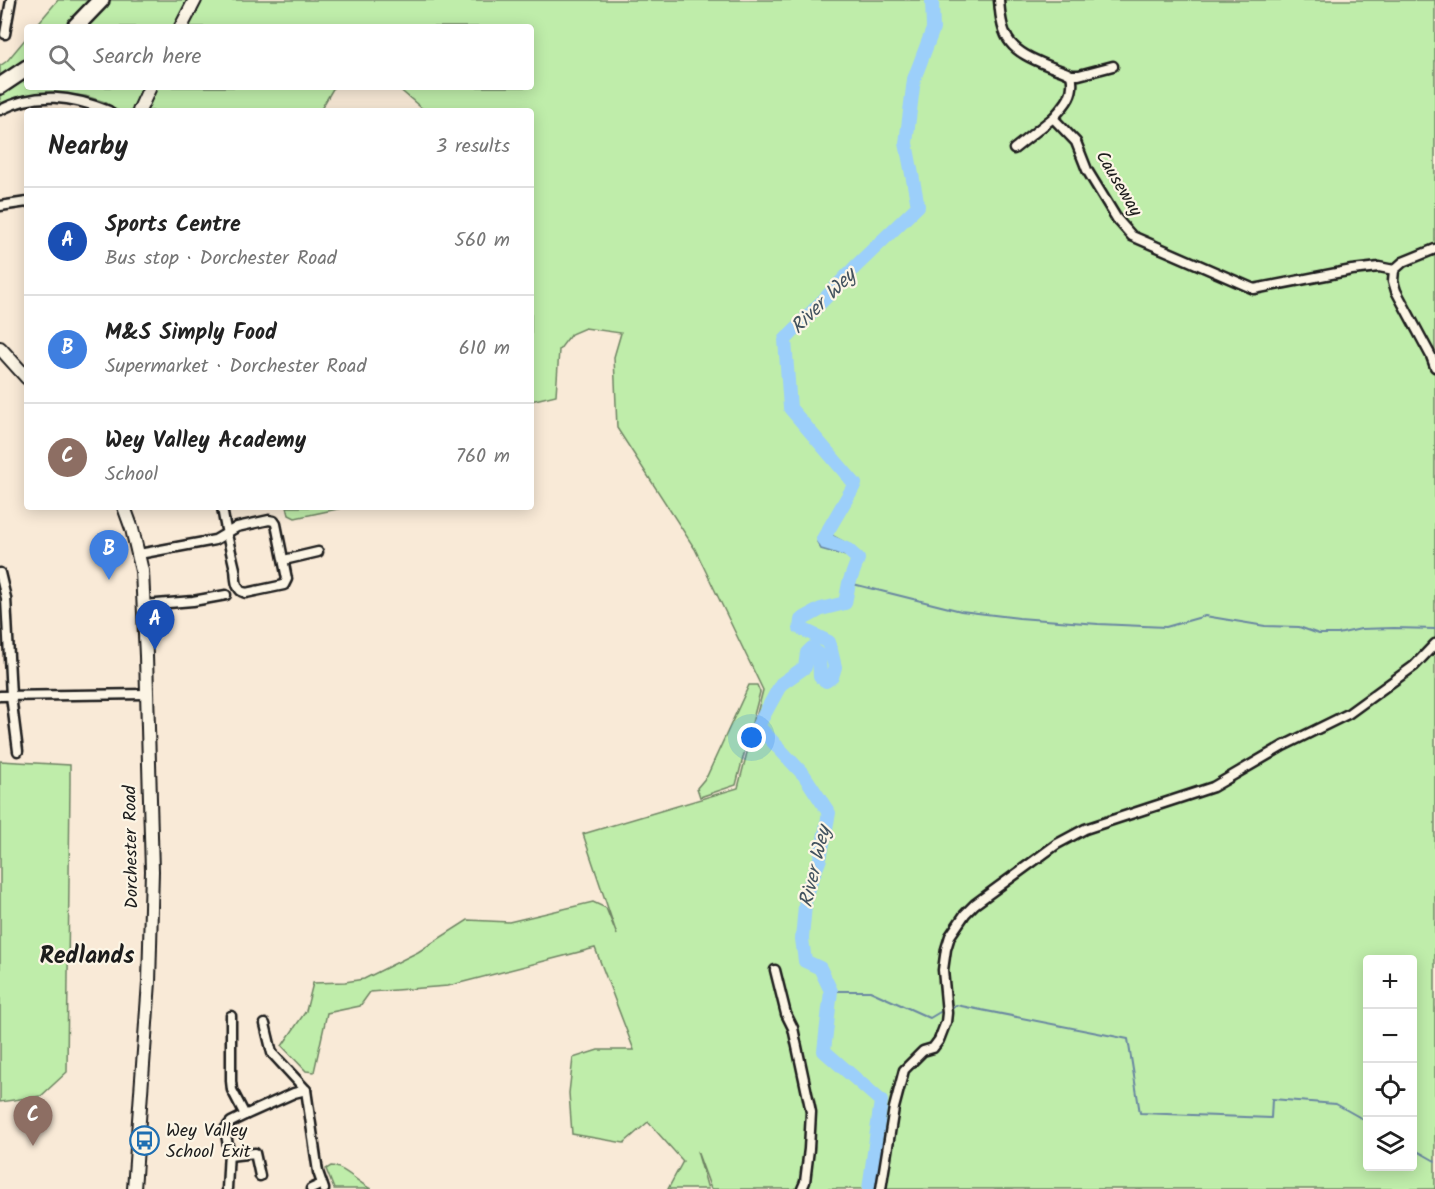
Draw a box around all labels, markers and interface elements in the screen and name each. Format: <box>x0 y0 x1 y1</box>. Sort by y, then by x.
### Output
search box <box>24 24 534 90</box>
text: Search here <box>93 40 201 75</box>
icon: search <box>45 41 78 74</box>
text: Nearby <box>48 126 128 168</box>
text: 3 results <box>436 131 510 163</box>
street label: Causeway <box>1087 145 1149 223</box>
text: Sports Centre <box>105 208 241 243</box>
text: A <box>61 225 74 257</box>
text: 560 m <box>454 225 510 257</box>
text: Bus stop · Dorchester Road <box>105 243 337 275</box>
water label: River Wey <box>784 260 866 342</box>
text: M&S Simply Food <box>105 316 277 351</box>
text: B <box>61 333 74 365</box>
text: 610 m <box>459 333 510 365</box>
text: Supermarket · Dorchester Road <box>105 351 366 383</box>
text: Wey Valley Academy <box>105 424 306 459</box>
text: C <box>61 441 74 473</box>
text: 760 m <box>456 441 510 473</box>
text: School <box>105 459 158 491</box>
pin: B <box>90 530 128 580</box>
pin: A <box>136 600 174 650</box>
your location <box>737 723 766 752</box>
street label: Dorchester Road <box>116 784 148 909</box>
water label: River Wey <box>791 821 841 911</box>
district label: Redlands <box>39 937 135 976</box>
map controls <box>1363 955 1417 1171</box>
button: + <box>1363 955 1417 1009</box>
button: − <box>1363 1009 1417 1063</box>
button: locate <box>1363 1063 1417 1117</box>
pin: C <box>14 1096 52 1146</box>
place label: Wey Valley School Exit <box>166 1117 252 1167</box>
button: layers <box>1363 1117 1417 1171</box>
bus stop icon: Wey Valley School Exit <box>129 1125 161 1157</box>

